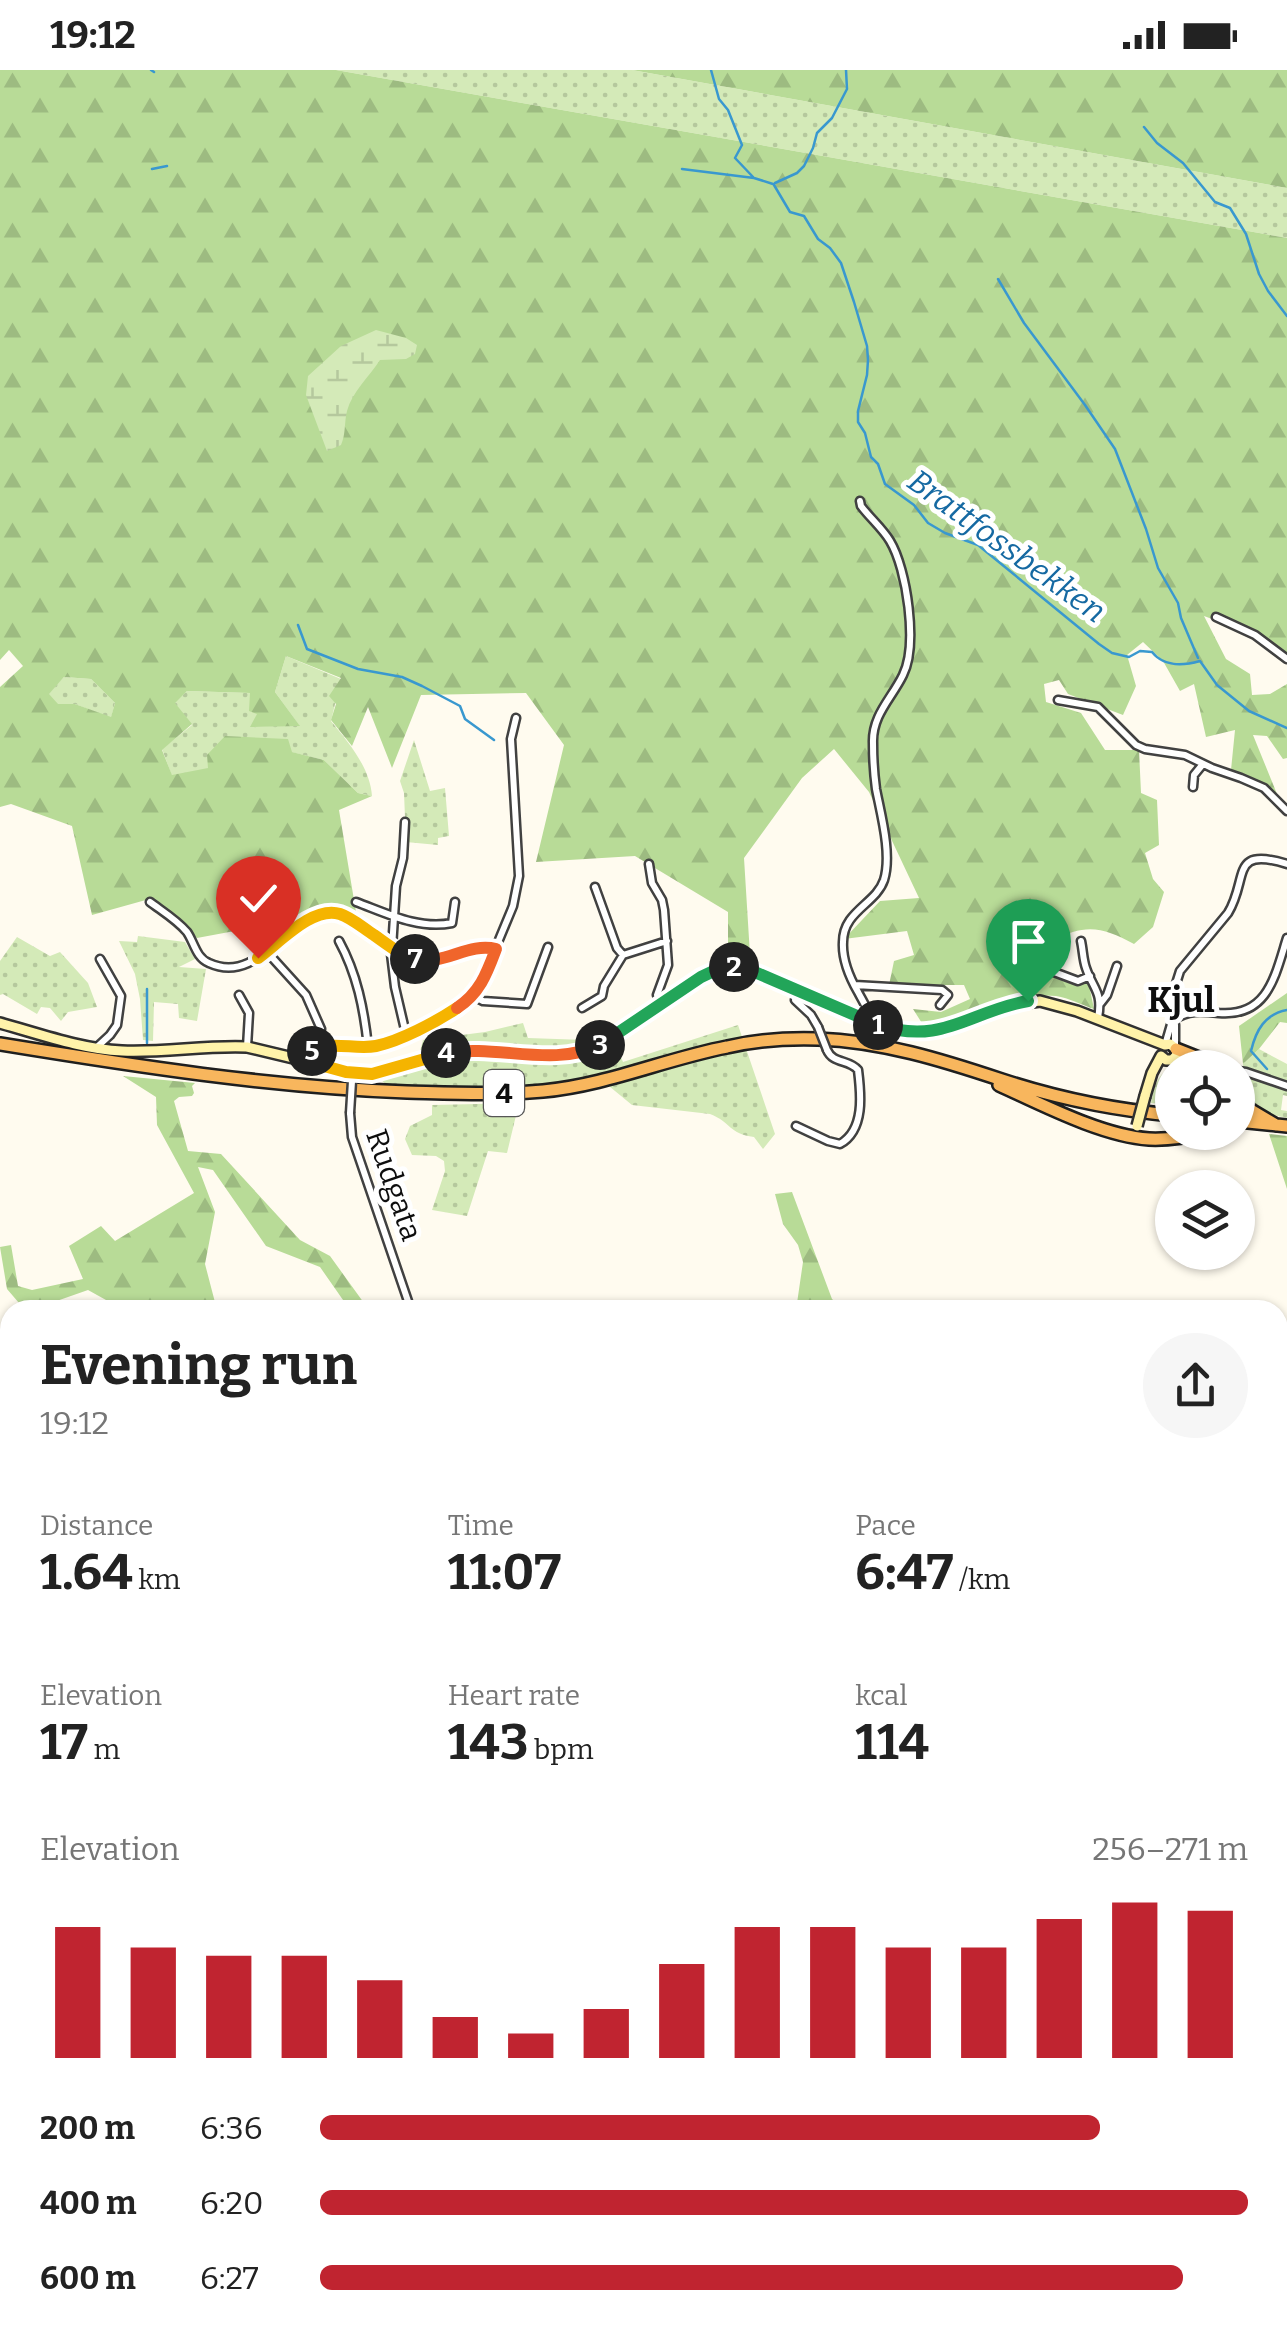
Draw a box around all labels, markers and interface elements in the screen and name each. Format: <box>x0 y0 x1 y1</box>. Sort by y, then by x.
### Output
text: 19:12 <box>50 12 136 58</box>
water label: Brattfossbekken <box>901 462 1113 630</box>
pin <box>216 856 301 959</box>
icon: check <box>231 871 286 926</box>
pin <box>986 899 1071 1002</box>
icon: arrive <box>1001 914 1056 969</box>
pin: 7 <box>390 934 440 984</box>
text: 7 <box>407 942 423 975</box>
pin: 2 <box>709 942 759 992</box>
text: 2 <box>726 950 742 983</box>
district label: Kjul <box>1147 979 1215 1021</box>
pin: 1 <box>853 1000 903 1050</box>
text: 1 <box>872 1008 884 1041</box>
pin: 3 <box>575 1020 625 1070</box>
pin: 5 <box>287 1026 337 1076</box>
pin: 4 <box>421 1028 471 1078</box>
text: 3 <box>592 1028 608 1061</box>
text: 5 <box>304 1034 320 1067</box>
text: 4 <box>437 1036 455 1069</box>
map controls <box>1155 1050 1255 1270</box>
button: locate <box>1155 1050 1255 1150</box>
road number: 4 <box>484 1070 524 1116</box>
street label: Rudgata <box>358 1125 430 1245</box>
button: layers <box>1155 1170 1255 1270</box>
text: Evening run <box>40 1333 357 1399</box>
button: share <box>1143 1333 1248 1438</box>
text: 19:12 <box>40 1404 109 1442</box>
text: Distance <box>40 1509 153 1542</box>
text: Time <box>448 1509 514 1542</box>
text: Pace <box>855 1509 916 1542</box>
text: 1.64 <box>40 1542 133 1602</box>
text: 11:07 <box>448 1542 561 1602</box>
text: 6:47 <box>855 1542 953 1602</box>
text: km <box>133 1563 180 1596</box>
text: /km <box>953 1563 1010 1596</box>
text: Elevation <box>40 1679 162 1712</box>
text: Heart rate <box>448 1679 580 1712</box>
text: kcal <box>855 1679 907 1712</box>
text: 17 <box>40 1712 88 1772</box>
text: 143 <box>448 1712 529 1772</box>
text: 114 <box>855 1712 929 1772</box>
text: m <box>88 1733 120 1766</box>
text: bpm <box>529 1733 594 1766</box>
text: Elevation <box>40 1830 180 1868</box>
text: 256–271 m <box>1092 1830 1248 1868</box>
text: 200 m <box>40 2109 135 2147</box>
text: 6:36 <box>200 2109 263 2147</box>
text: 400 m <box>40 2184 136 2222</box>
text: 6:20 <box>200 2184 263 2222</box>
text: 600 m <box>40 2259 136 2297</box>
text: 6:27 <box>200 2259 259 2297</box>

